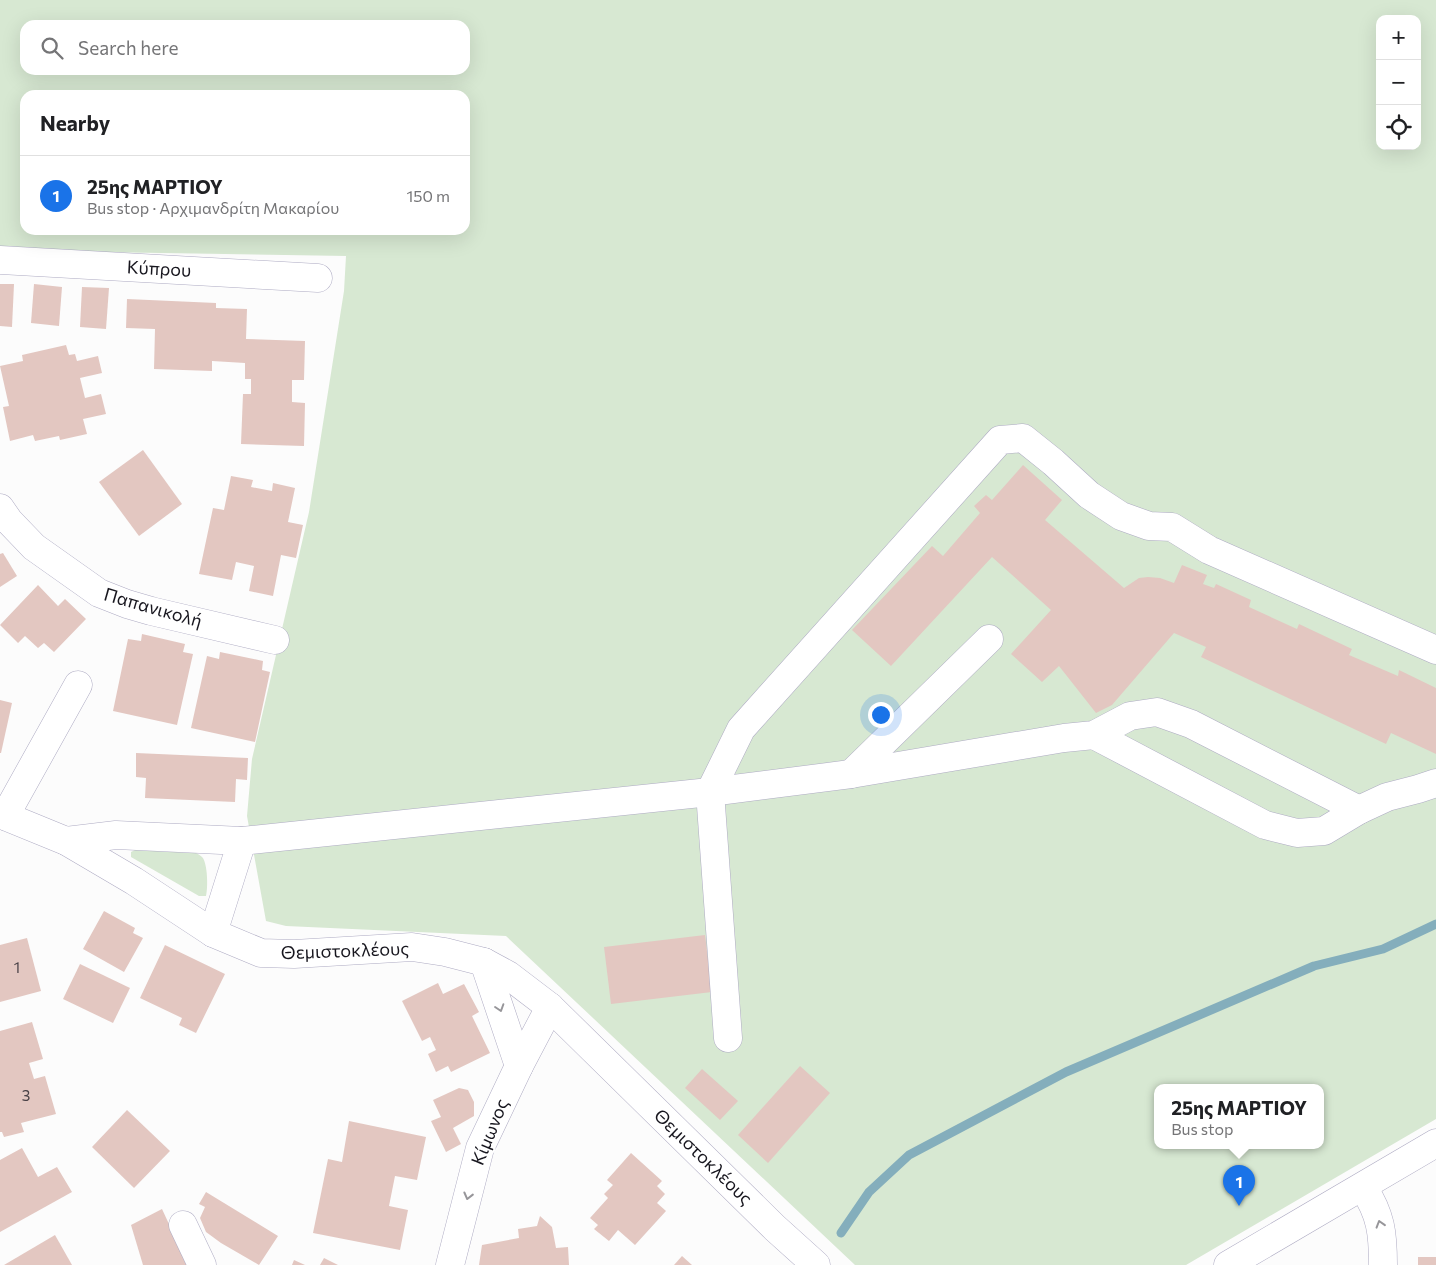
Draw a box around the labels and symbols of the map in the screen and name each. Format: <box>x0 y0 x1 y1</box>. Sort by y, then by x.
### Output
street label: Κύπρου <box>126 255 192 281</box>
street label: Παπανικολή <box>102 583 205 632</box>
your location <box>868 702 894 728</box>
street label: Θεμιστοκλέους <box>280 937 410 963</box>
house number: 1 <box>14 958 20 976</box>
one-way arrow <box>494 1003 504 1011</box>
house number: 3 <box>22 1086 30 1104</box>
street label: Κίμωνος <box>466 1095 512 1168</box>
street label: Θεμιστοκλέους <box>650 1104 758 1209</box>
pin: 1 <box>1223 1165 1255 1206</box>
one-way arrow <box>463 1191 474 1200</box>
one-way arrow <box>1376 1220 1386 1229</box>

